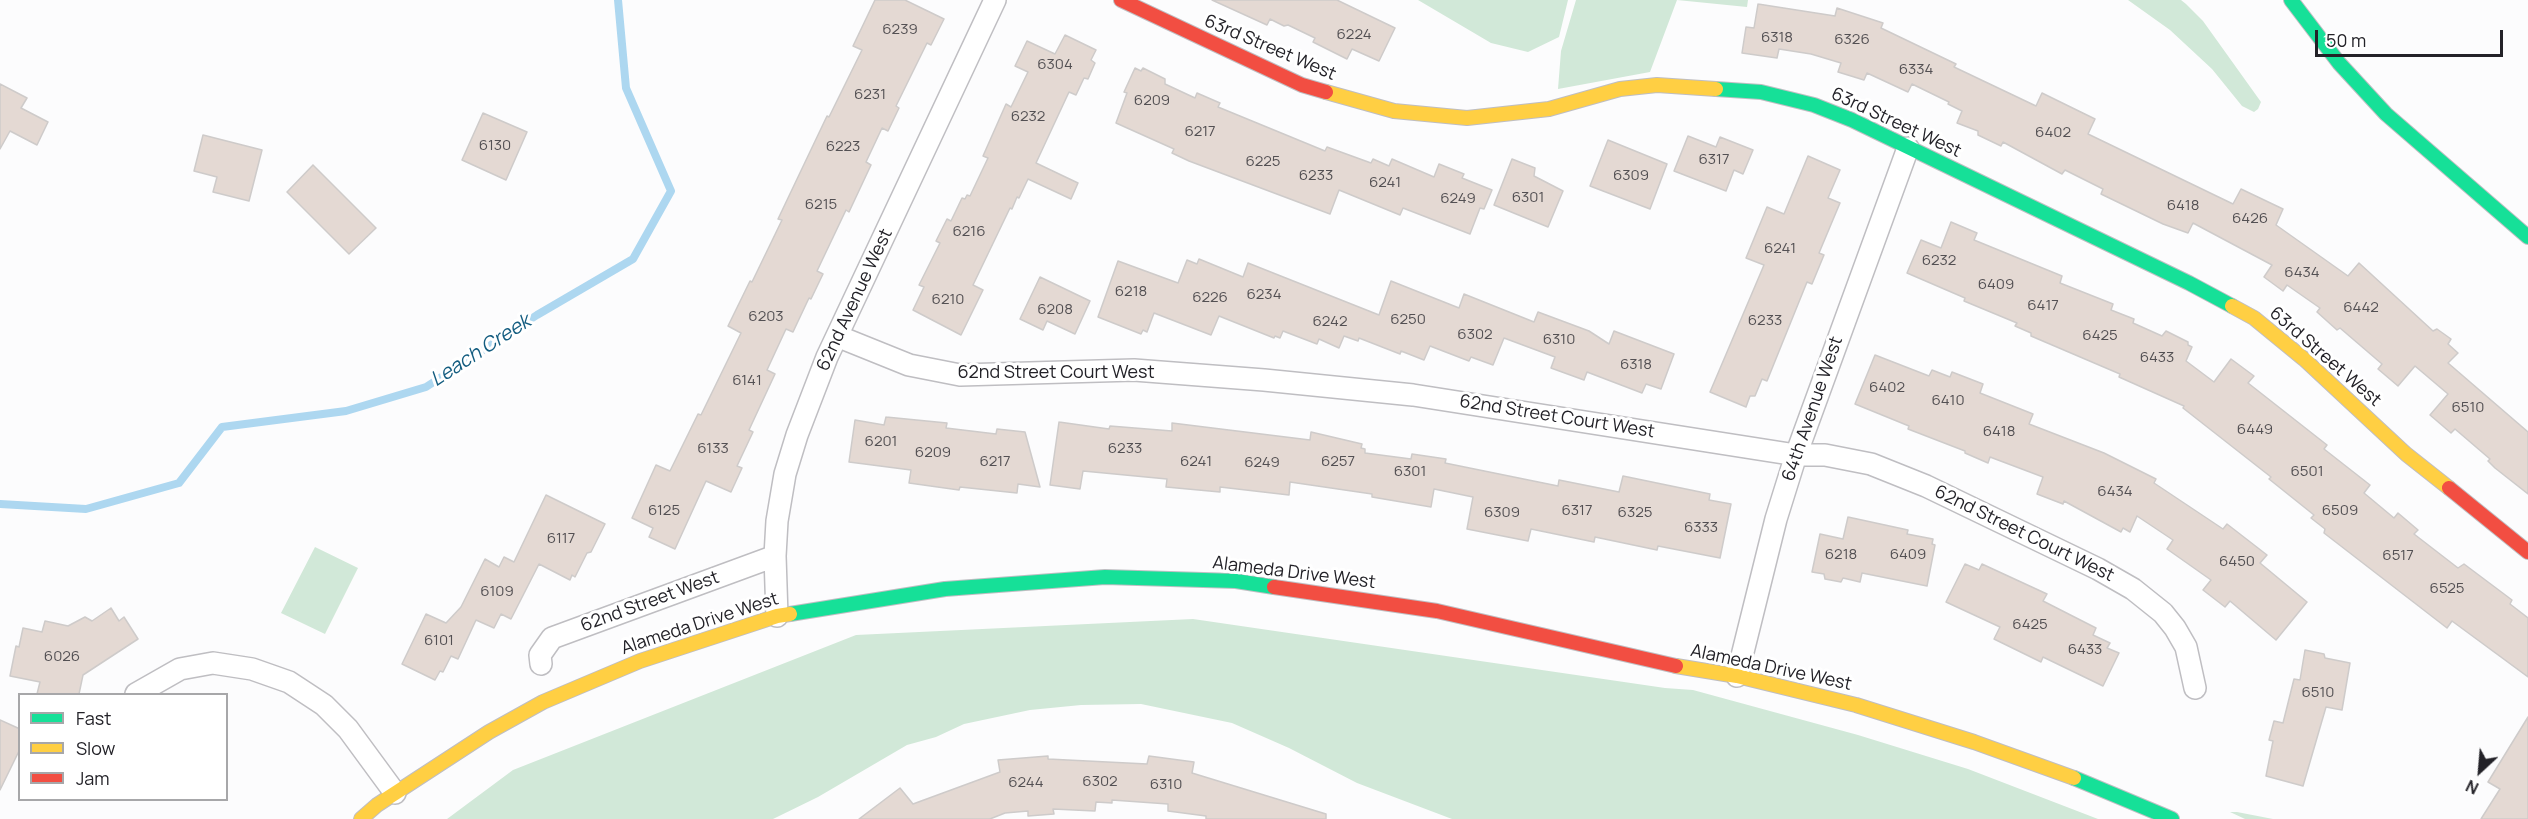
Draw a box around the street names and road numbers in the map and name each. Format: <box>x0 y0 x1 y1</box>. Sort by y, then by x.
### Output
street label: 63rd Street West <box>1201 10 1339 86</box>
street label: 63rd Street West <box>1827 83 1965 163</box>
street label: 62nd Avenue West <box>813 225 897 375</box>
street label: 63rd Street West <box>2265 303 2385 411</box>
street label: 64th Avenue West <box>1778 334 1848 484</box>
street label: 62nd Street Court West <box>957 362 1155 384</box>
street label: 62nd Street Court West <box>1458 391 1656 443</box>
street label: 62nd Street Court West <box>1931 481 2117 587</box>
street label: Alameda Drive West <box>1211 552 1377 594</box>
street label: 62nd Street West <box>578 567 722 637</box>
street label: Alameda Drive West <box>619 588 781 660</box>
street label: Alameda Drive West <box>1688 640 1854 696</box>

